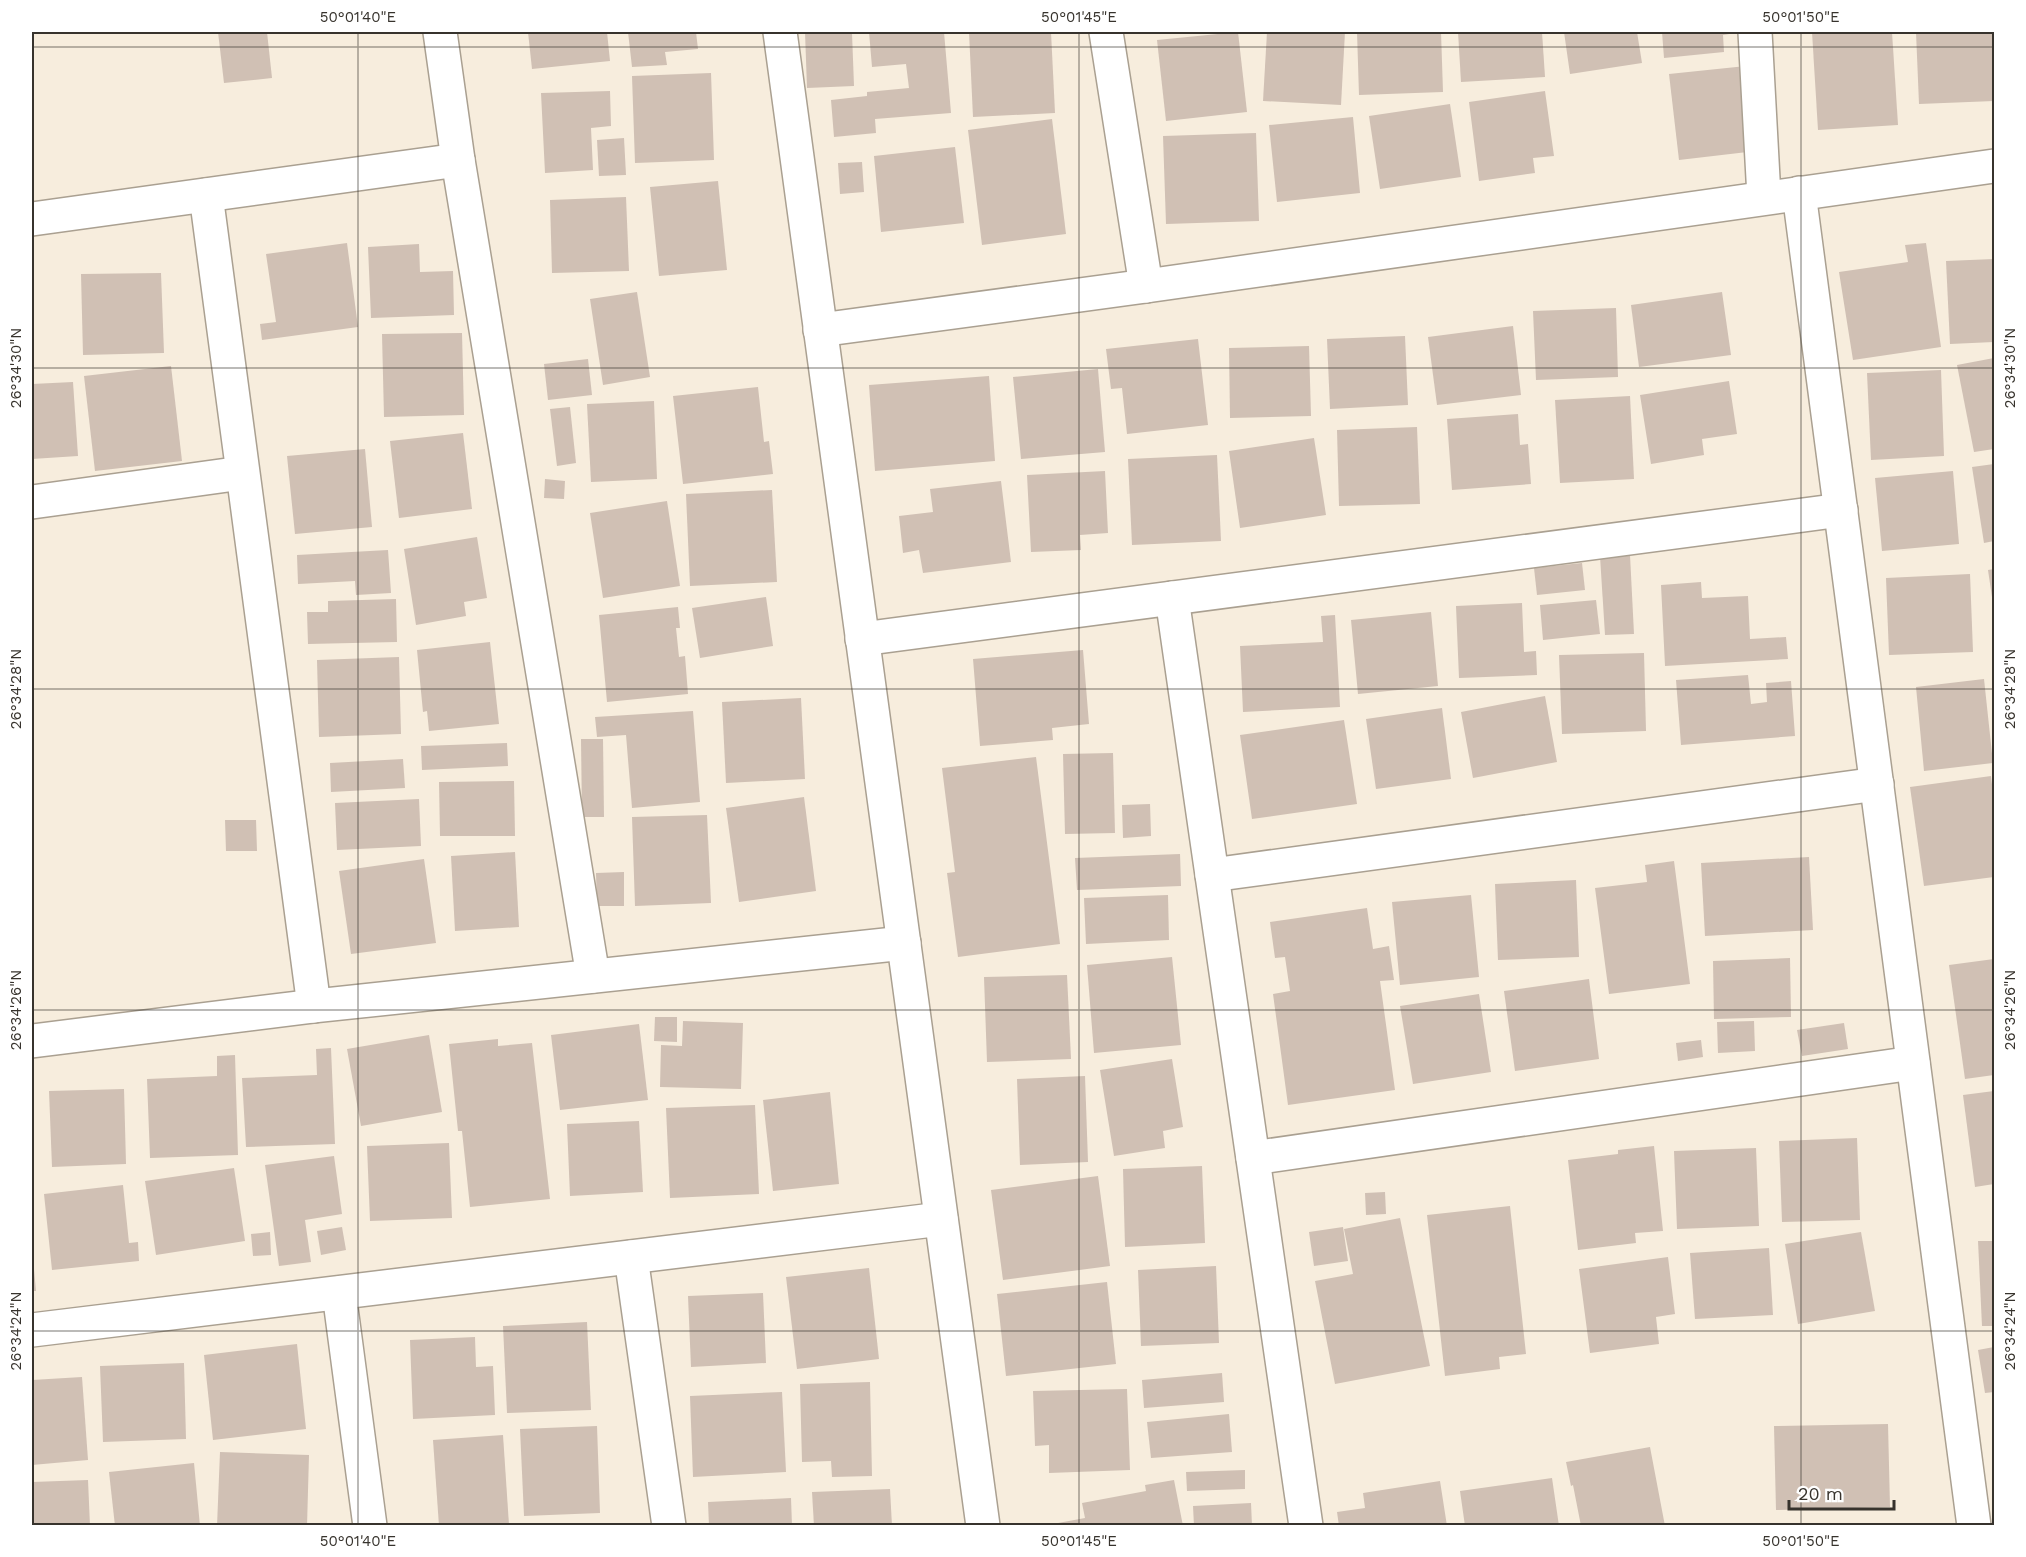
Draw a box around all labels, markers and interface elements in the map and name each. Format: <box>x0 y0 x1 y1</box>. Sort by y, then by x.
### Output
text: 50°01'40"E <box>320 8 396 26</box>
text: 50°01'45"E <box>1041 8 1117 26</box>
text: 50°01'50"E <box>1762 8 1840 26</box>
text: 26°34'30"N <box>7 328 25 408</box>
text: 26°34'30"N <box>2001 328 2019 408</box>
text: 26°34'28"N <box>7 649 25 729</box>
text: 26°34'28"N <box>2001 649 2019 729</box>
text: 26°34'26"N <box>7 970 25 1050</box>
text: 26°34'26"N <box>2001 970 2019 1050</box>
text: 26°34'24"N <box>7 1291 25 1371</box>
text: 26°34'24"N <box>2001 1291 2019 1371</box>
scale bar <box>1789 1473 1894 1511</box>
text: 20 m <box>1798 1483 1843 1504</box>
text: 50°01'40"E <box>320 1532 396 1550</box>
text: 50°01'45"E <box>1041 1532 1117 1550</box>
text: 50°01'50"E <box>1762 1532 1840 1550</box>

